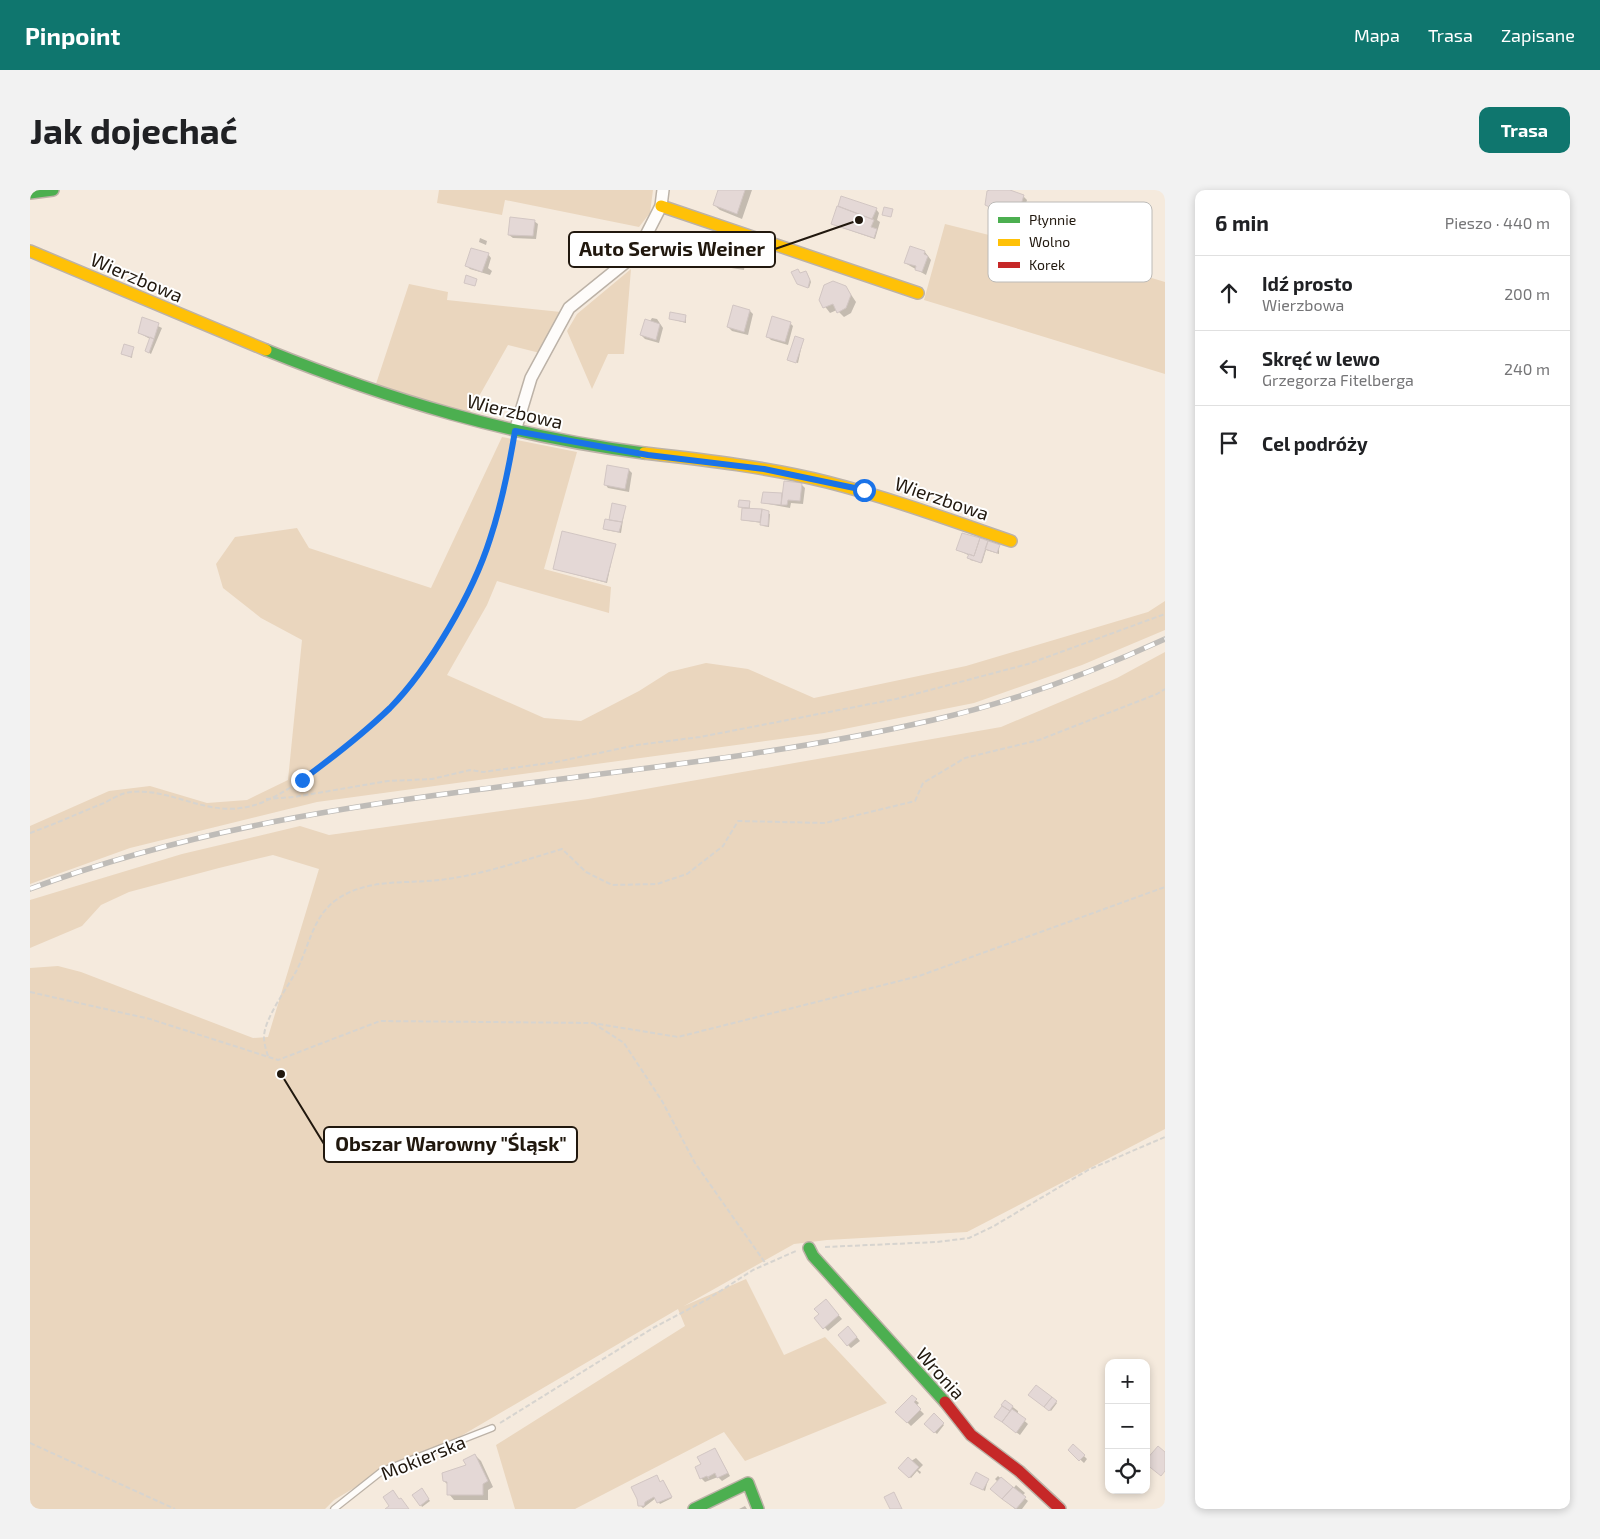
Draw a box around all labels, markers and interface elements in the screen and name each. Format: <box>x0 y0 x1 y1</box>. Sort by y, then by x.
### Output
text: Pinpoint <box>25 21 120 50</box>
text: Mapa <box>1354 24 1400 46</box>
text: Trasa <box>1428 24 1473 46</box>
text: Zapisane <box>1501 24 1575 46</box>
button: Trasa <box>1479 107 1570 153</box>
text: Jak dojechać <box>30 109 238 151</box>
legend <box>988 202 1152 282</box>
text: 6 min <box>1215 210 1269 235</box>
text: Płynnie <box>1029 211 1076 228</box>
text: Pieszo · 440 m <box>1445 213 1550 232</box>
callout: Auto Serwis Weiner <box>569 232 775 267</box>
text: Wolno <box>1029 233 1070 250</box>
text: Auto Serwis Weiner <box>579 236 765 260</box>
street label: Wierzbowa <box>87 247 187 307</box>
text: Korek <box>1029 256 1065 273</box>
text: Idź prosto <box>1262 272 1353 295</box>
icon: ahead <box>1215 279 1243 307</box>
text: 200 m <box>1504 284 1550 303</box>
text: Wierzbowa <box>1262 295 1344 314</box>
text: Skręć w lewo <box>1262 347 1380 370</box>
icon: left <box>1215 354 1243 382</box>
text: 240 m <box>1504 359 1550 378</box>
text: Grzegorza Fitelberga <box>1262 370 1414 389</box>
street label: Wierzbowa <box>465 389 565 433</box>
icon: arrive <box>1215 429 1243 457</box>
text: Cel podróży <box>1262 432 1368 455</box>
street label: Wierzbowa <box>892 471 992 525</box>
route start <box>853 479 876 502</box>
route end <box>291 769 314 792</box>
callout: Obszar Warowny "Śląsk" <box>324 1127 577 1162</box>
text: Obszar Warowny "Śląsk" <box>335 1131 567 1156</box>
street label: Wronia <box>912 1342 970 1404</box>
map controls <box>1105 1359 1150 1494</box>
button: + <box>1105 1359 1150 1404</box>
button: − <box>1105 1404 1150 1449</box>
street label: Mokierska <box>377 1430 469 1484</box>
button: locate <box>1105 1449 1150 1494</box>

